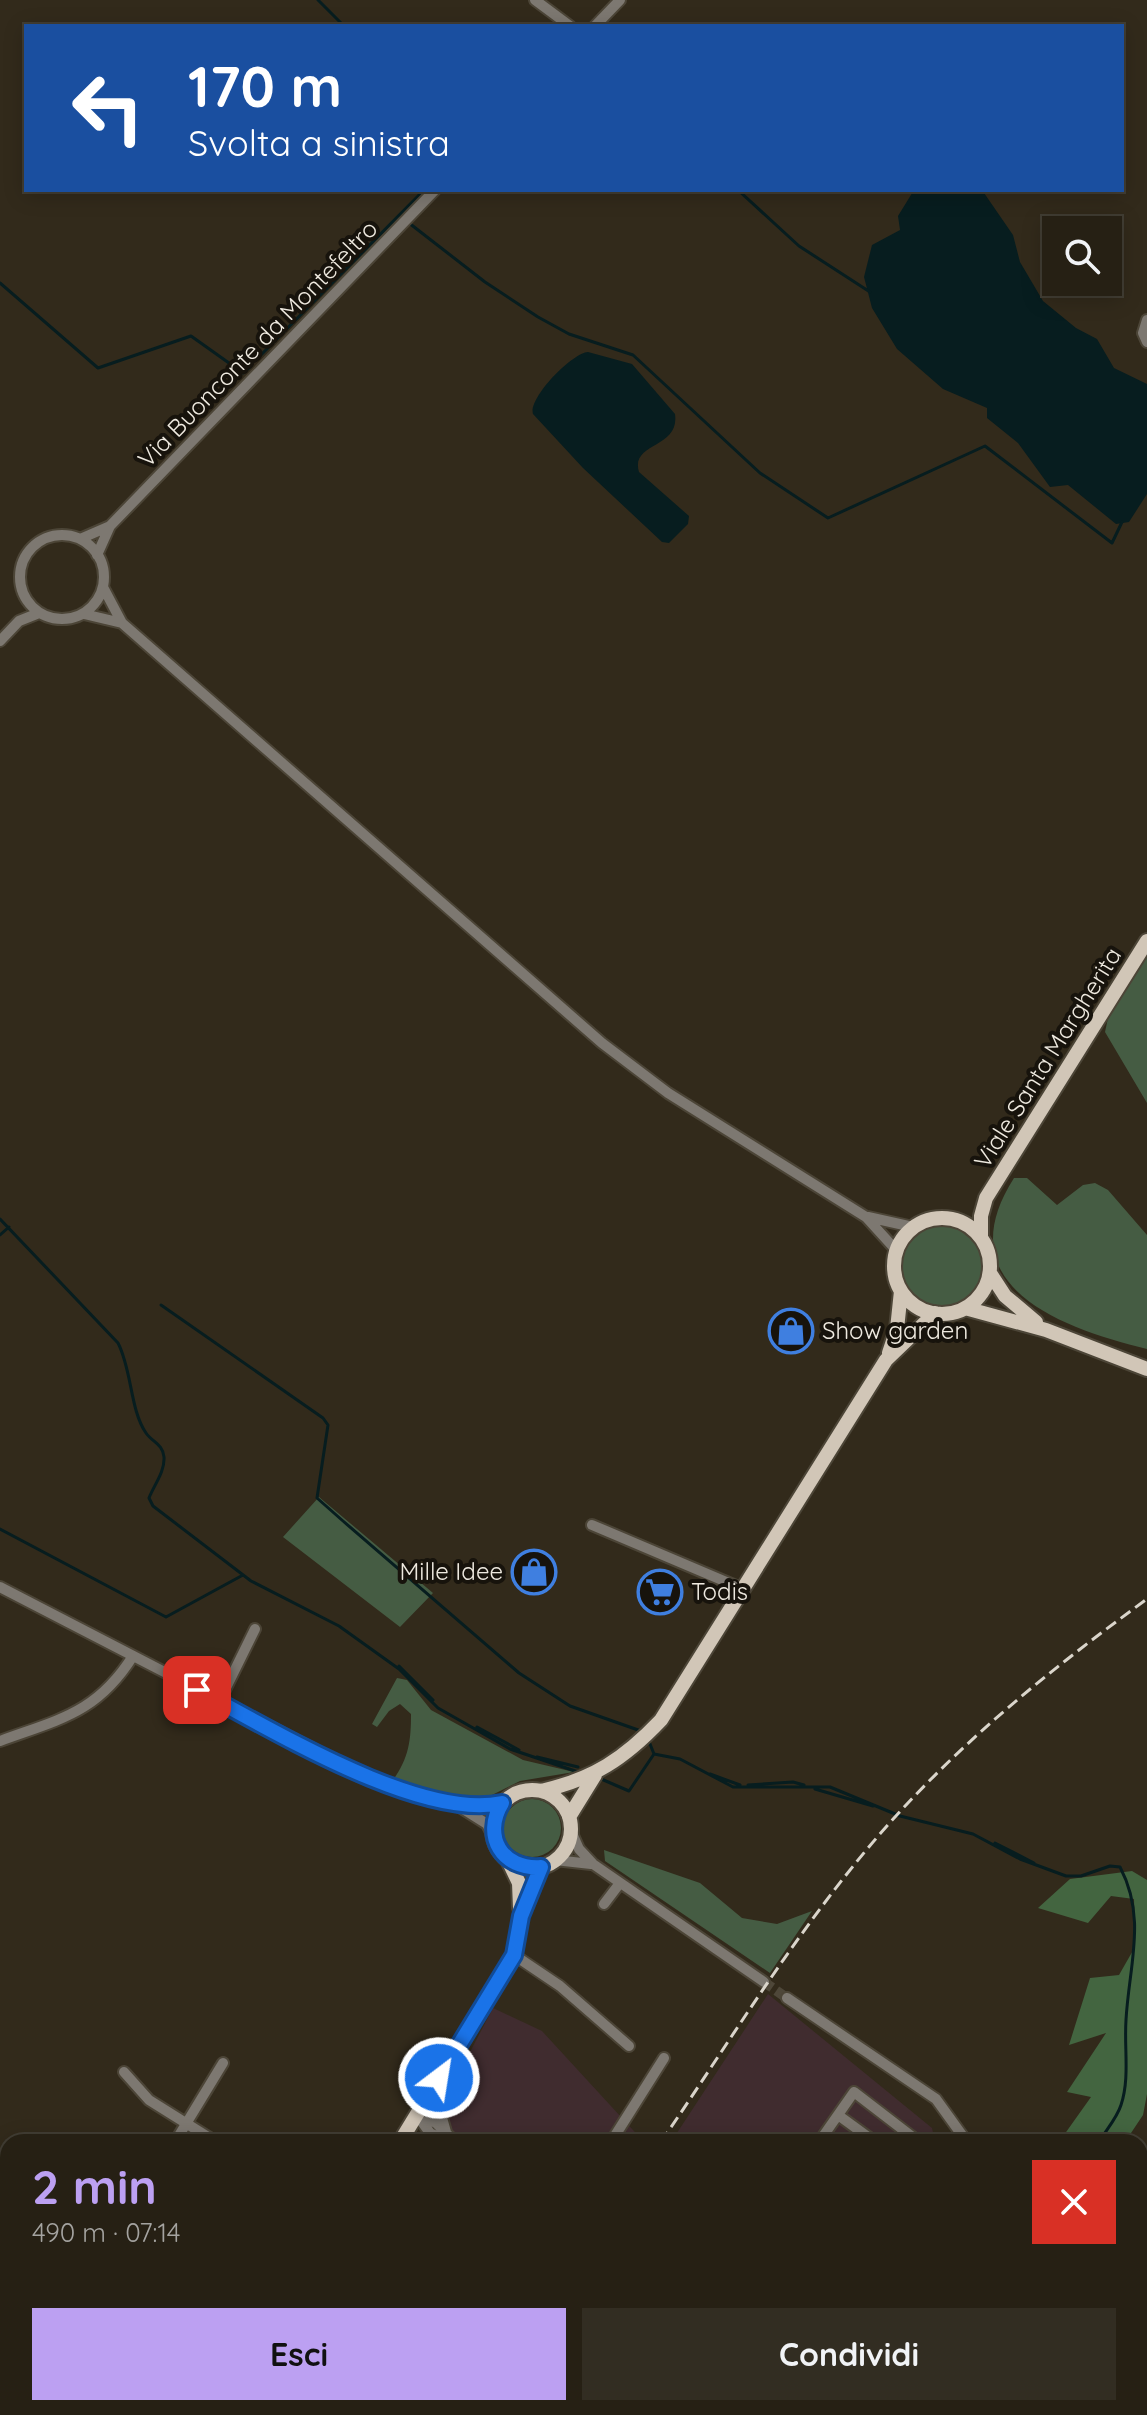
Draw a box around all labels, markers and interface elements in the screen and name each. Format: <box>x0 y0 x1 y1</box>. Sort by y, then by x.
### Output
text: 170 m <box>188 51 342 121</box>
icon: left <box>56 56 160 160</box>
text: Svolta a sinistra <box>188 120 450 165</box>
street label: Via Buonconte da Montefeltro <box>131 213 383 473</box>
map controls <box>1042 216 1122 296</box>
button: search <box>1042 216 1122 296</box>
street label: Viale Santa Margherita <box>967 942 1127 1173</box>
shop icon: Show garden <box>767 1307 815 1355</box>
place label: Show garden <box>822 1315 968 1345</box>
shop icon: Mille Idee <box>510 1548 558 1596</box>
place label: Mille Idee <box>399 1556 503 1586</box>
supermarket icon: Todis <box>636 1568 684 1616</box>
place label: Todis <box>691 1576 748 1606</box>
pin <box>163 1656 231 1724</box>
icon: arrive <box>175 1668 219 1712</box>
position arrow <box>397 2036 481 2120</box>
text: 2 min <box>32 2156 157 2216</box>
button: close <box>1032 2160 1116 2244</box>
text: 490 m · 07:14 <box>32 2216 180 2249</box>
button: Esci <box>32 2308 566 2400</box>
button: Condividi <box>582 2308 1116 2400</box>

